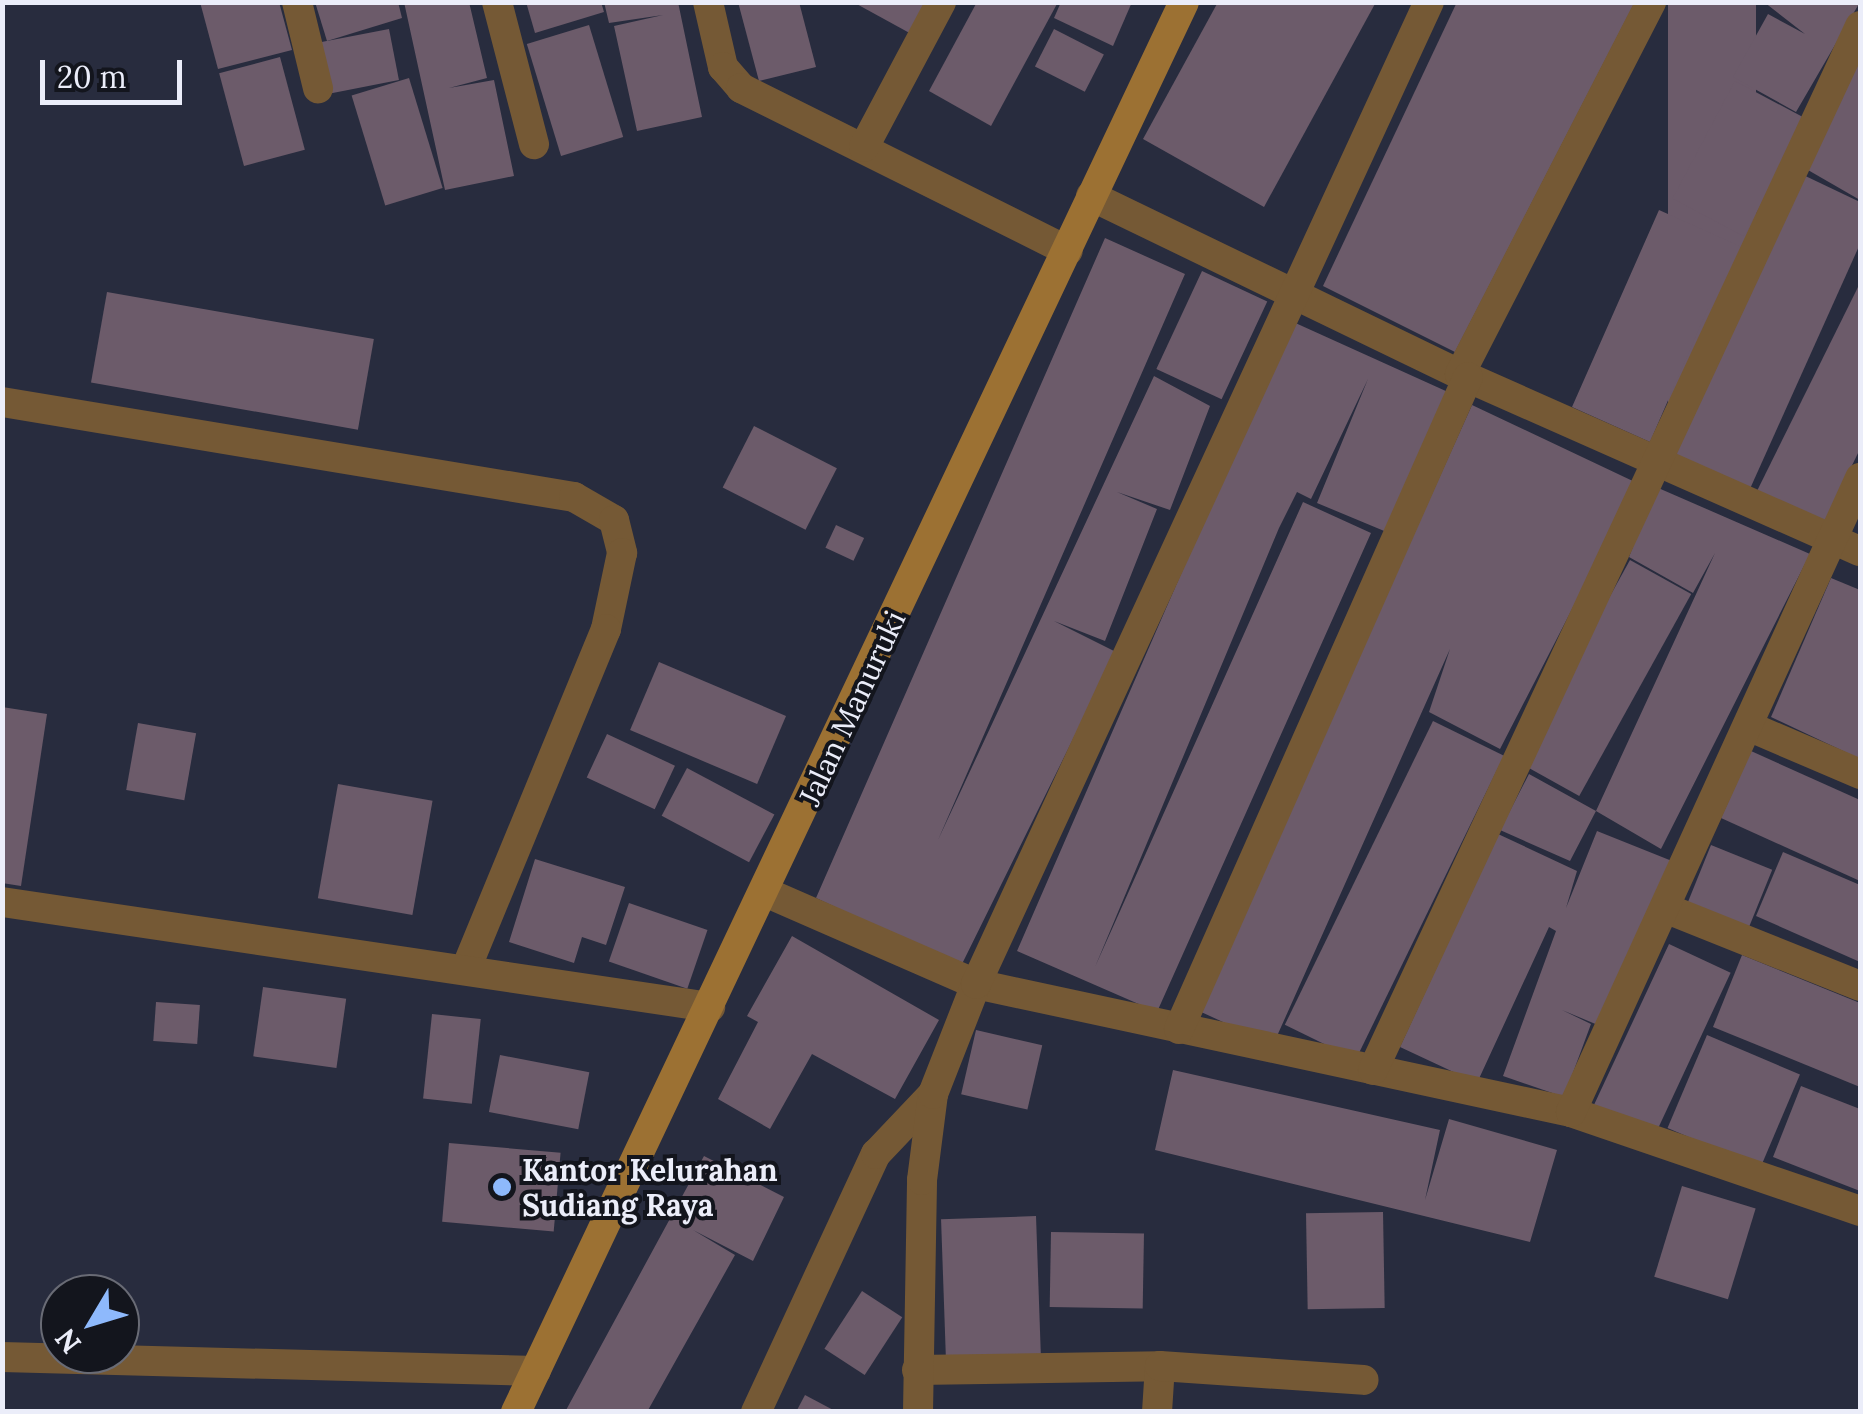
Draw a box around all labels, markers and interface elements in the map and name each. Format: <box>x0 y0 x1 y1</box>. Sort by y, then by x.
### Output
scale bar <box>45 40 188 102</box>
text: 20 m <box>57 58 126 96</box>
street label: Jalan Manuruki <box>791 605 913 811</box>
place label: Kantor Kelurahan Sudiang Raya <box>522 1152 778 1222</box>
marker: Kantor Kelurahan Sudiang Raya <box>491 1176 513 1198</box>
north arrow <box>40 1274 140 1374</box>
text: N <box>47 1322 89 1361</box>

